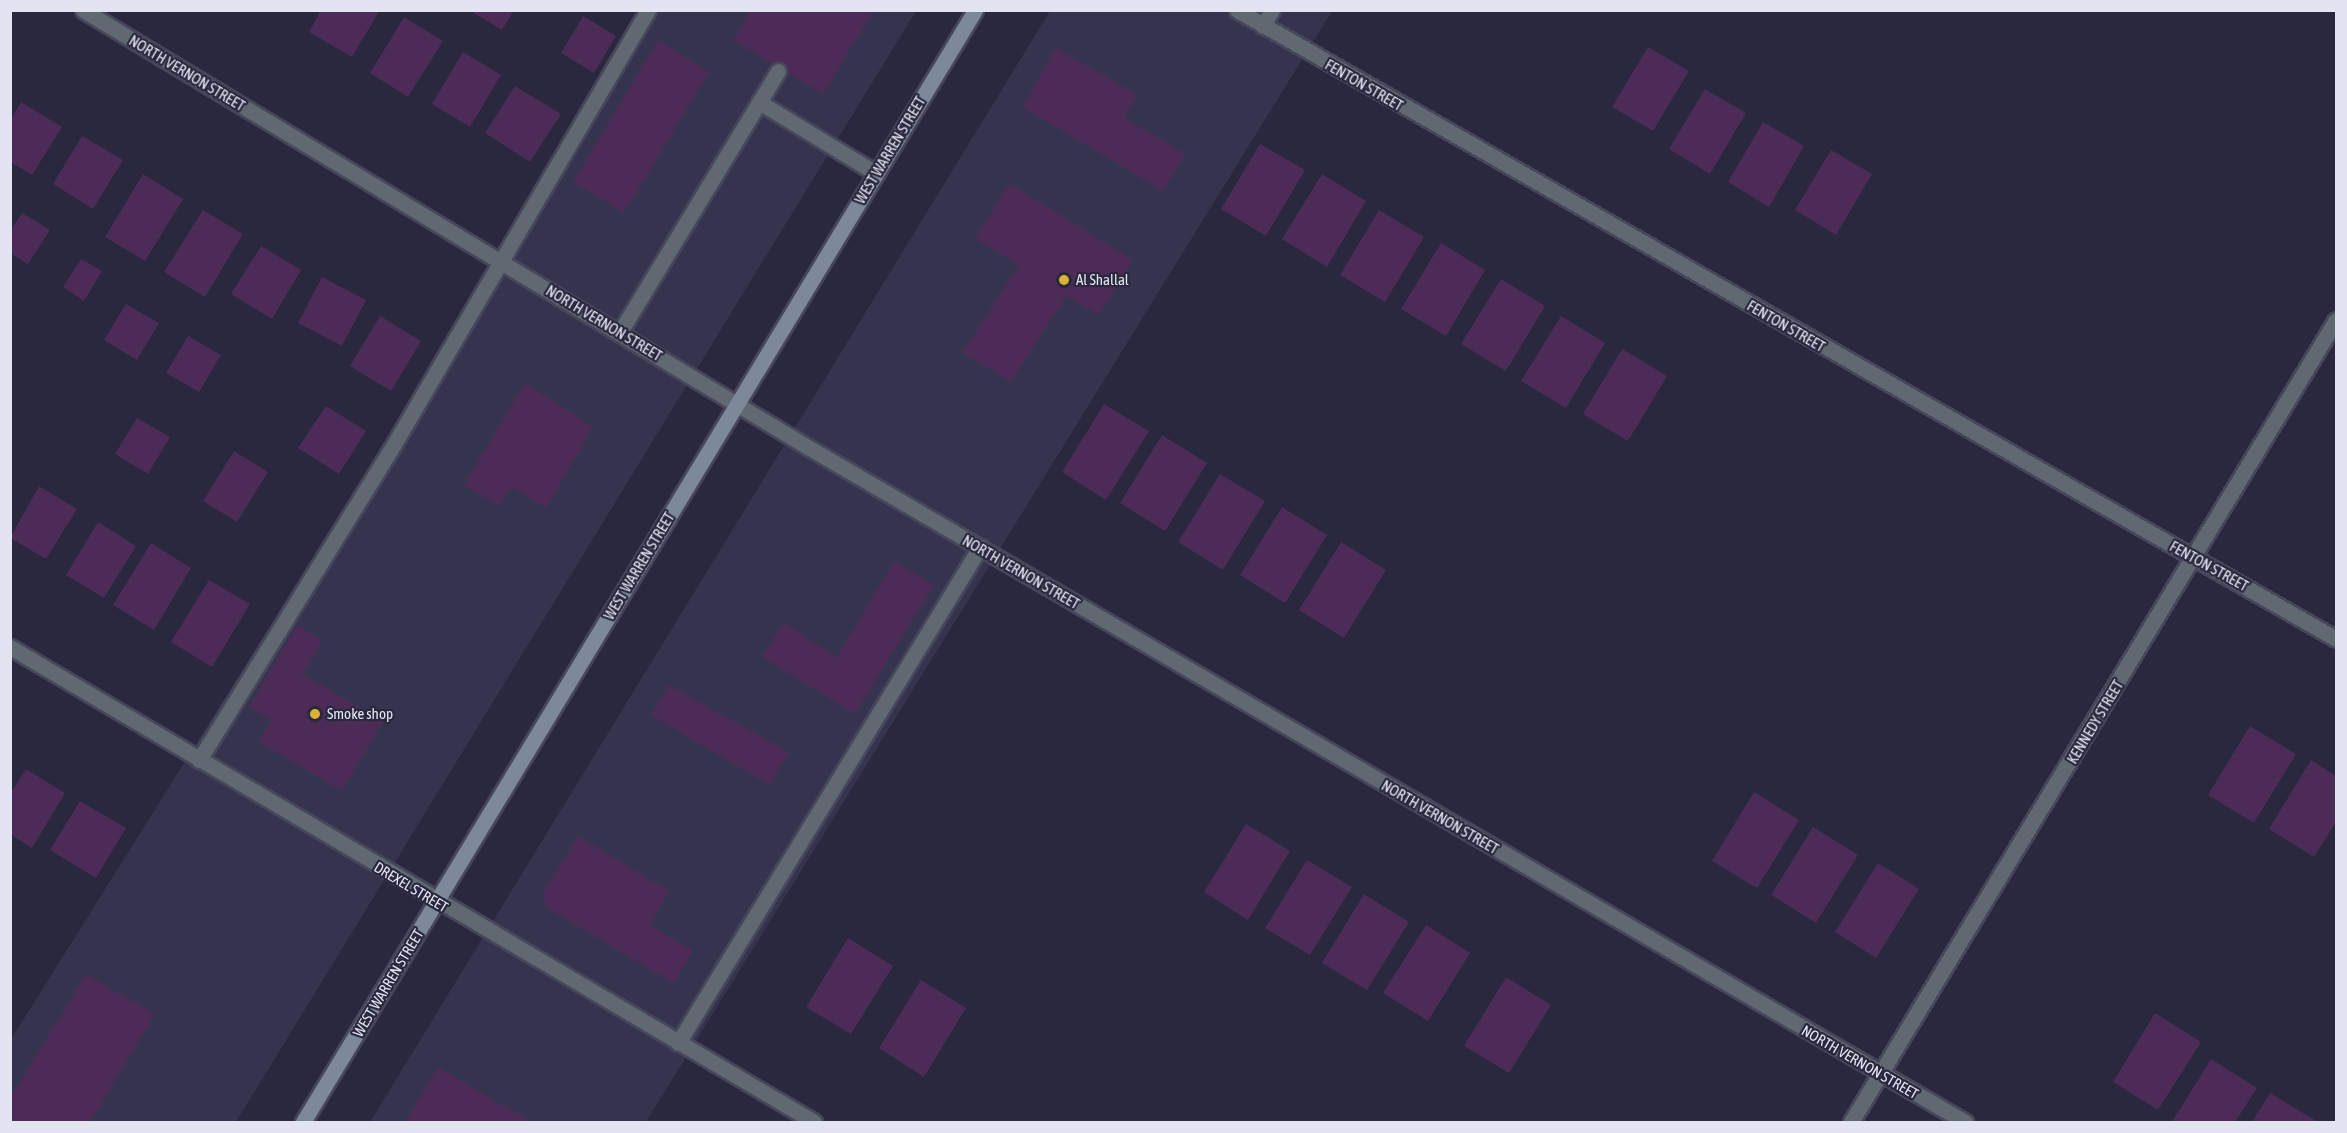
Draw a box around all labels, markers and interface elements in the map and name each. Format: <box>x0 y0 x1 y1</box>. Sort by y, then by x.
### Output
street label: NORTH VERNON STREET <box>126 31 248 115</box>
street label: FENTON STREET <box>1322 55 1406 115</box>
street label: WEST WARREN STREET <box>851 93 929 207</box>
place label: Al Shallal <box>1076 271 1129 289</box>
marker: Al Shallal <box>1057 273 1071 287</box>
street label: NORTH VERNON STREET <box>543 281 665 365</box>
street label: FENTON STREET <box>1744 296 1828 356</box>
street label: WEST WARREN STREET <box>600 509 678 623</box>
street label: NORTH VERNON STREET <box>959 531 1083 613</box>
street label: FENTON STREET <box>2167 537 2251 595</box>
street label: KENNEDY STREET <box>2063 677 2127 767</box>
place label: Smoke shop <box>327 705 393 723</box>
marker: Smoke shop <box>308 707 322 721</box>
street label: NORTH VERNON STREET <box>1378 776 1502 858</box>
street label: DREXEL STREET <box>371 858 451 916</box>
street label: WEST WARREN STREET <box>349 926 427 1040</box>
street label: NORTH VERNON STREET <box>1798 1021 1922 1103</box>

